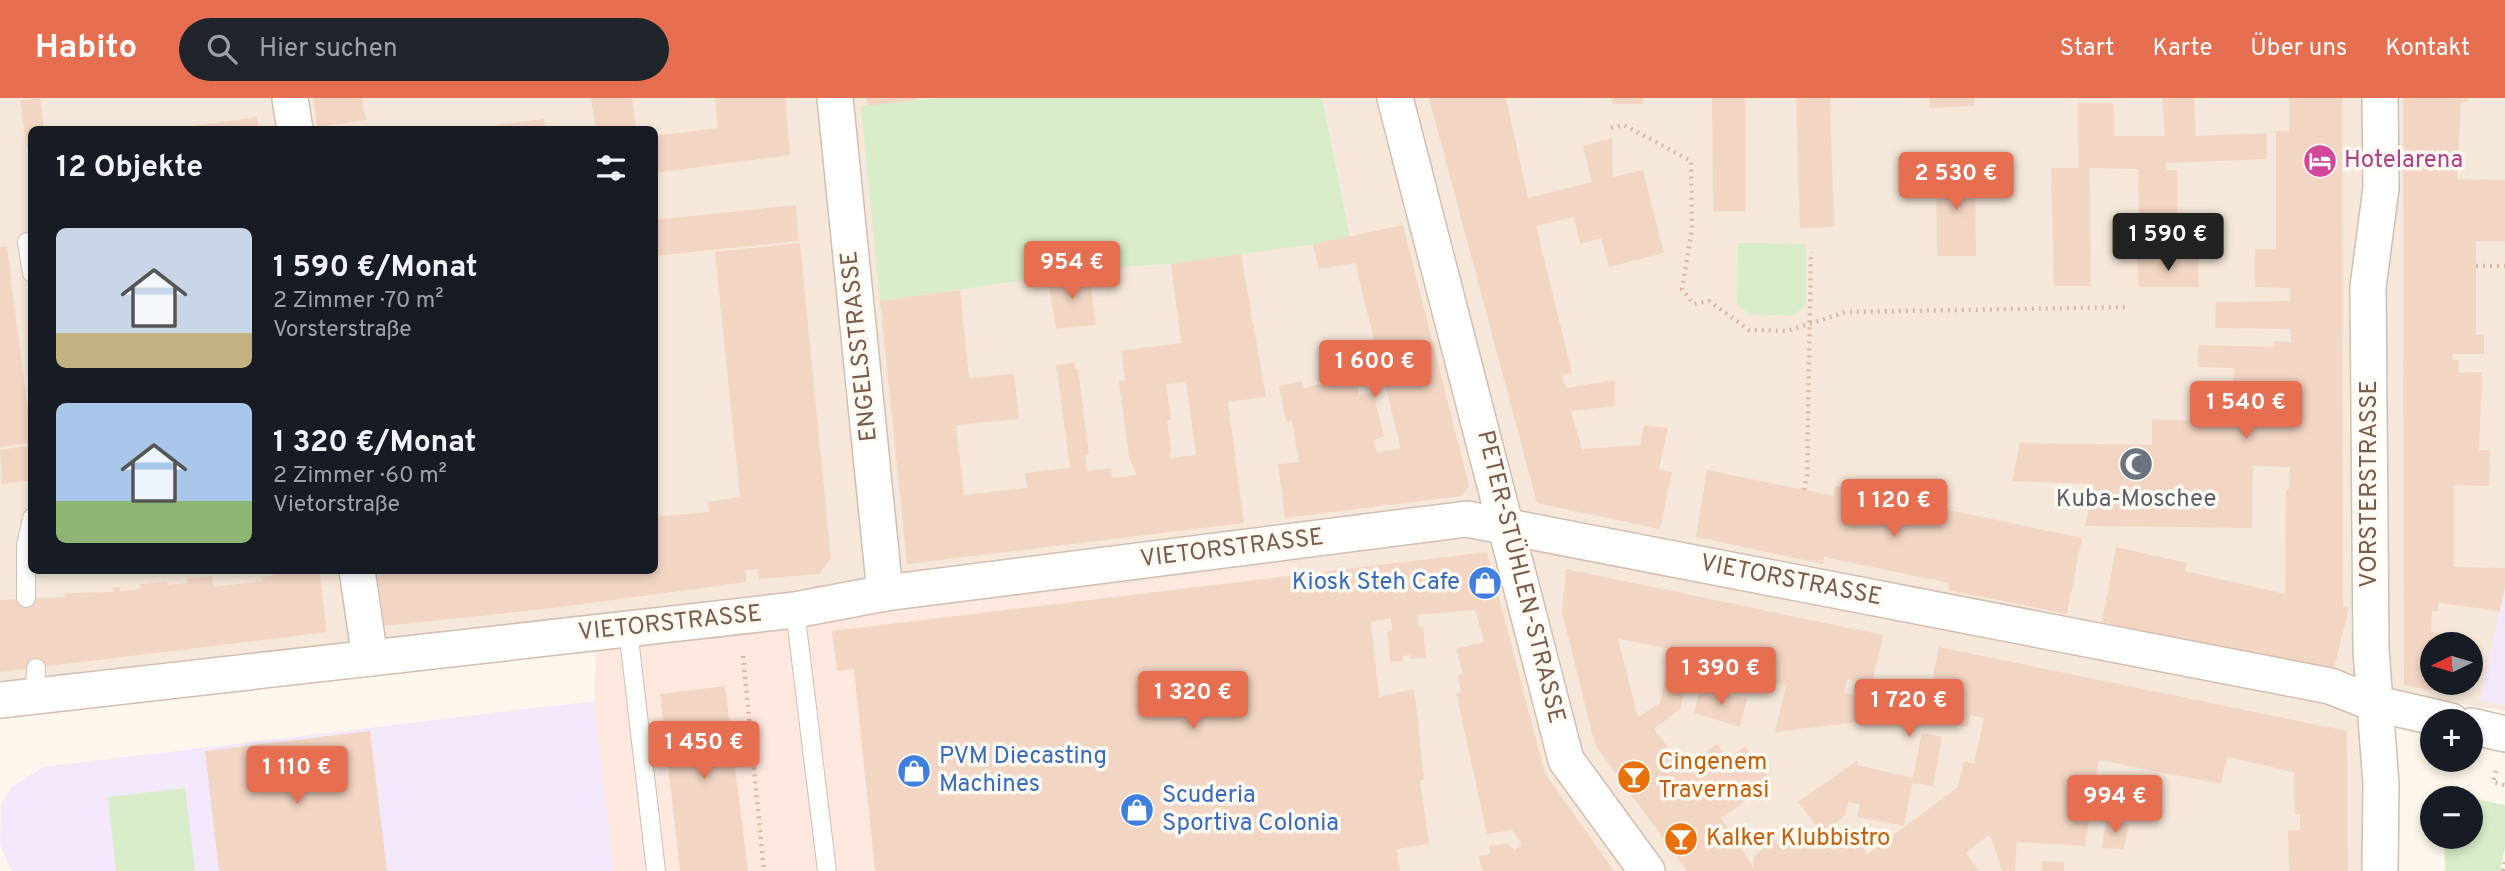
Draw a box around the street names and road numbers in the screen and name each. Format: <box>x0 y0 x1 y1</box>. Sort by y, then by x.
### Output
street label: ENGELSSTRASSE <box>835 249 885 443</box>
street label: VORSTERSTRASSE <box>2355 380 2385 588</box>
street label: PETER-STÜHLEN-STRASSE <box>1469 427 1573 727</box>
street label: VIETORSTRASSE <box>1139 523 1325 575</box>
street label: VIETORSTRASSE <box>1698 549 1884 613</box>
street label: VIETORSTRASSE <box>577 599 763 649</box>

